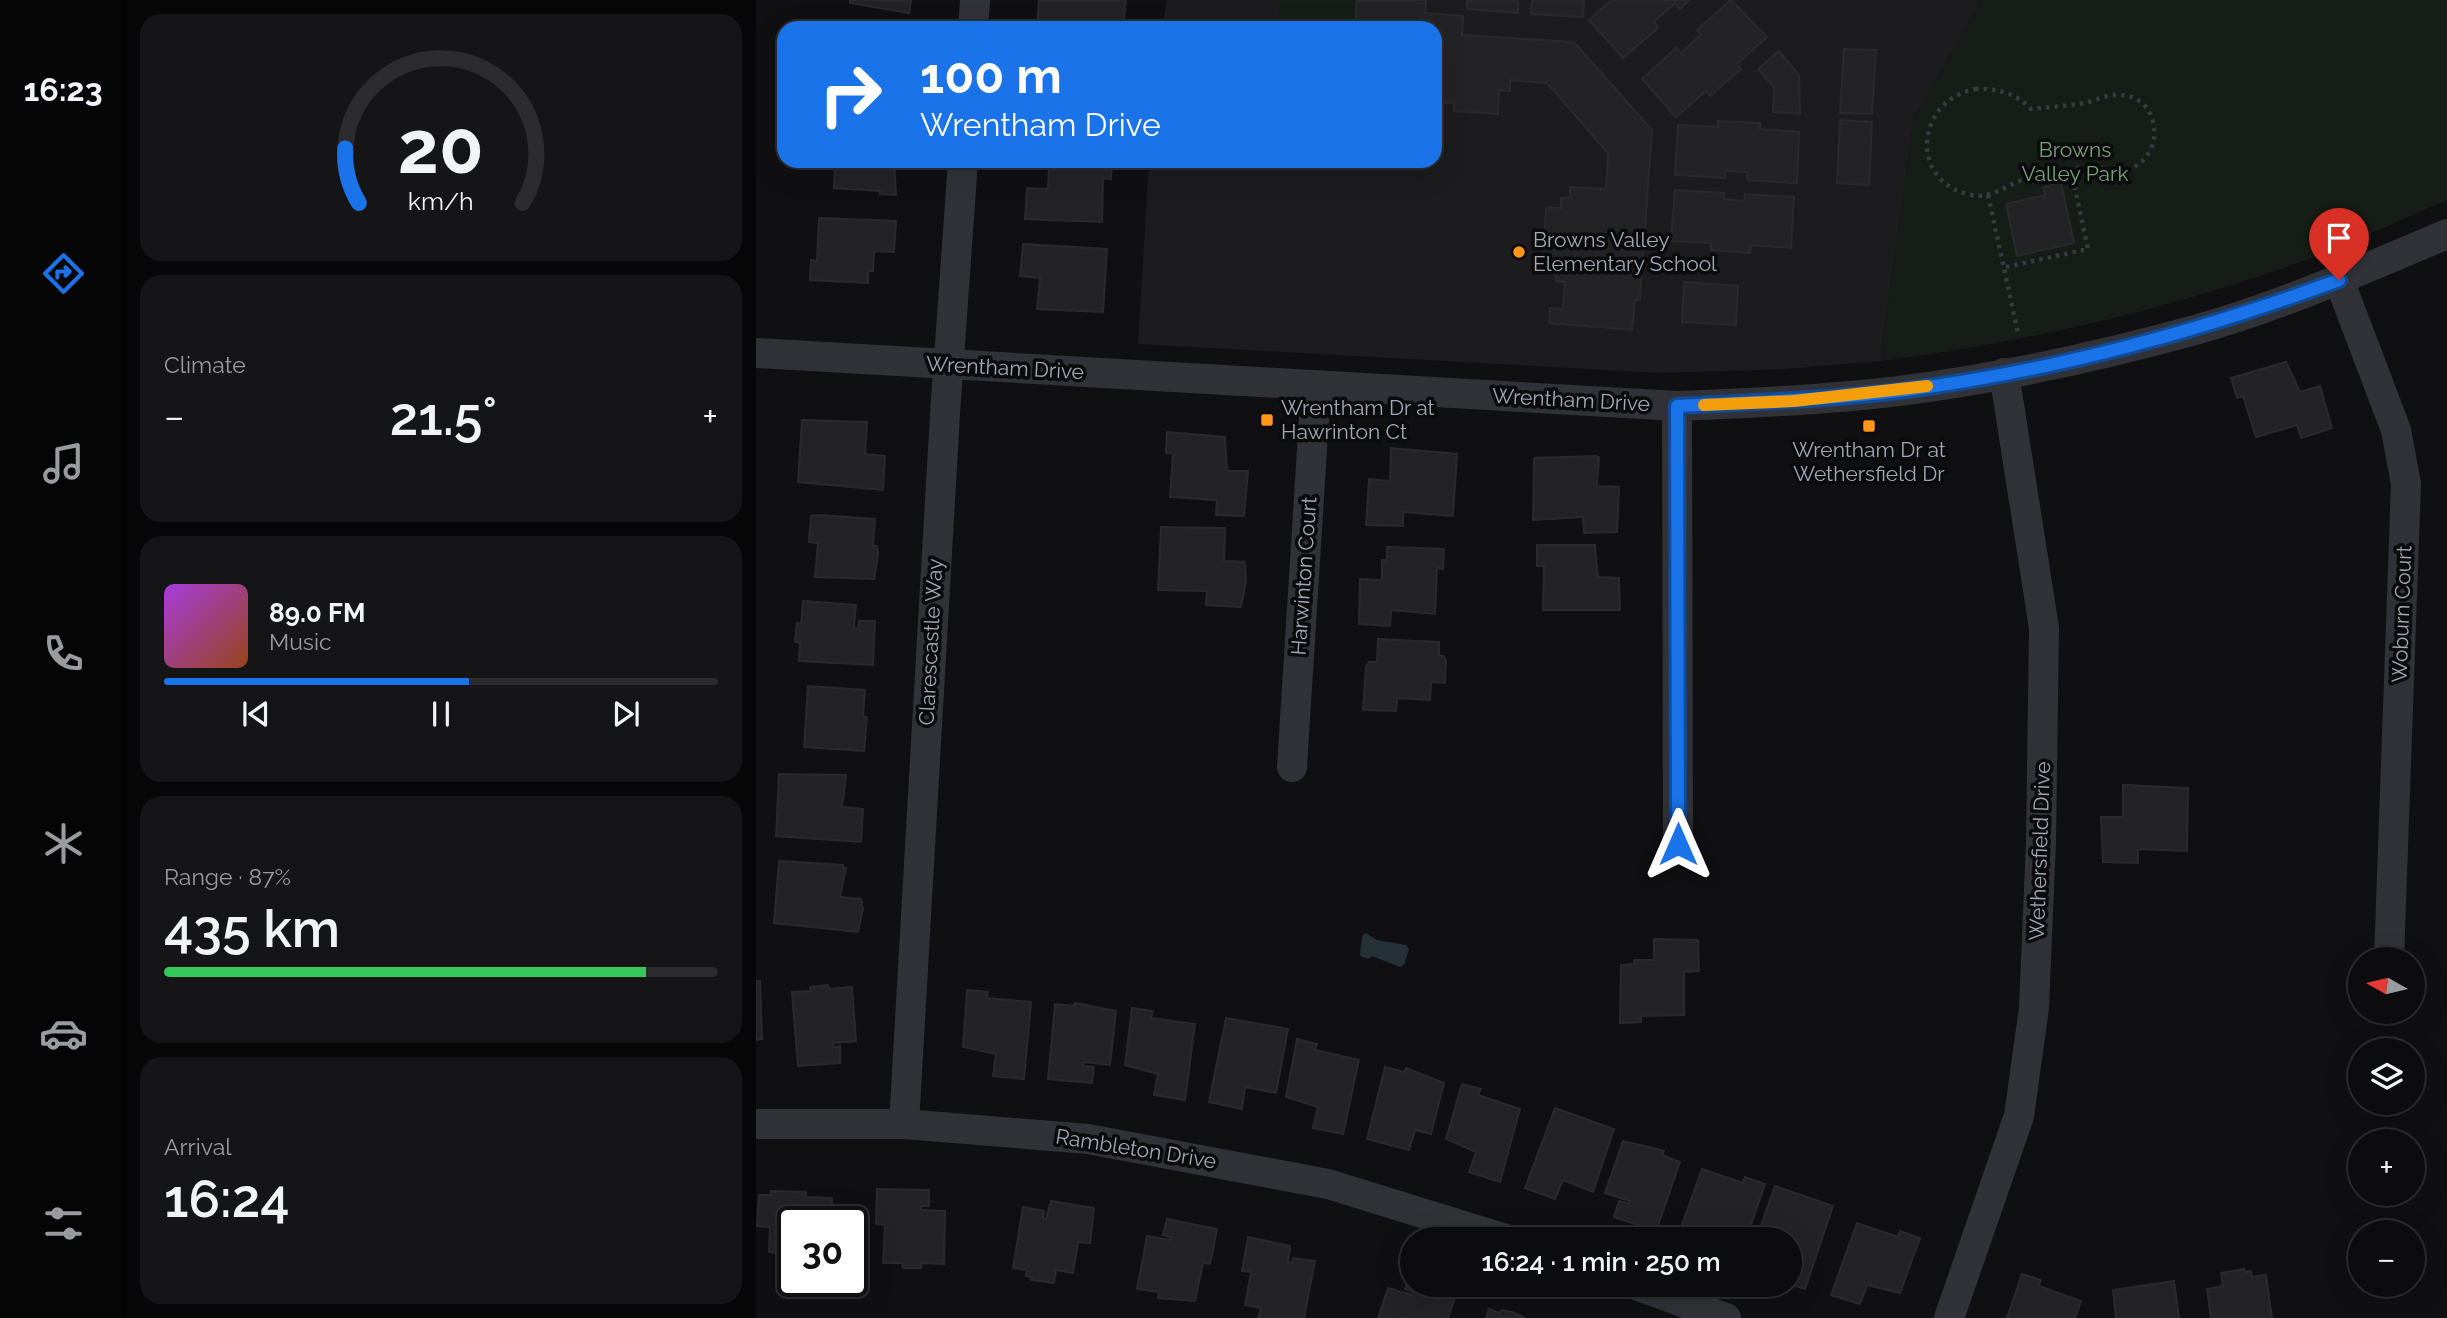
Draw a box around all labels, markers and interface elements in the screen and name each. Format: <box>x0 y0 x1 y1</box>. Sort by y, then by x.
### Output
text: 100 m <box>920 47 1062 104</box>
icon: right <box>805 49 896 140</box>
text: 16:23 <box>23 71 103 108</box>
text: 20 <box>398 106 484 191</box>
text: Wrentham Drive <box>920 106 1161 143</box>
park label: Browns Valley Park <box>2021 137 2129 186</box>
text: km/h <box>408 186 474 216</box>
pin <box>2309 208 2369 280</box>
icon: arrive <box>2320 219 2358 257</box>
place label: Browns Valley Elementary School <box>1533 227 1717 276</box>
marker: Browns Valley Elementary School <box>1511 244 1527 260</box>
icon: directions <box>39 249 88 298</box>
text: Climate <box>164 351 246 378</box>
street label: Wrentham Drive <box>925 351 1085 384</box>
street label: Wrentham Drive <box>1491 383 1651 416</box>
text: 21.5° <box>390 386 497 447</box>
text: − <box>164 394 184 439</box>
text: + <box>702 394 718 439</box>
place label: Wrentham Dr at Hawrinton Ct <box>1281 395 1435 444</box>
marker: Wrentham Dr at Hawrinton Ct <box>1259 412 1275 428</box>
marker: Wrentham Dr at Wethersfield Dr <box>1861 418 1877 434</box>
place label: Wrentham Dr at Wethersfield Dr <box>1792 437 1946 486</box>
icon: music <box>39 439 88 488</box>
street label: Harwinton Court <box>1285 496 1322 656</box>
street label: Woburn Court <box>2387 545 2416 683</box>
street label: Clarescastle Way <box>914 558 947 726</box>
text: 89.0 FM <box>269 598 366 628</box>
text: Music <box>269 628 332 655</box>
icon: phone <box>39 629 88 678</box>
icon: previous <box>237 695 275 733</box>
icon: pause <box>422 695 460 733</box>
icon: next <box>607 695 645 733</box>
street label: Wethersfield Drive <box>2024 761 2055 941</box>
position arrow <box>1641 807 1715 881</box>
icon: climate <box>39 819 88 868</box>
text: Range · 87% <box>164 863 291 890</box>
text: 435 km <box>164 898 340 959</box>
north arrow <box>2348 947 2426 1024</box>
map controls <box>2348 947 2425 1297</box>
icon: car <box>39 1009 88 1058</box>
button: layers <box>2348 1038 2425 1115</box>
street label: Rambleton Drive <box>1054 1123 1218 1174</box>
button: + <box>2348 1129 2425 1206</box>
text: Arrival <box>164 1133 231 1160</box>
text: 16:24 <box>164 1168 290 1229</box>
icon: filters <box>39 1199 88 1248</box>
speed limit sign: 30 <box>777 1206 868 1297</box>
button: − <box>2348 1220 2425 1297</box>
text: 16:24 · 1 min · 250 m <box>1481 1247 1721 1277</box>

